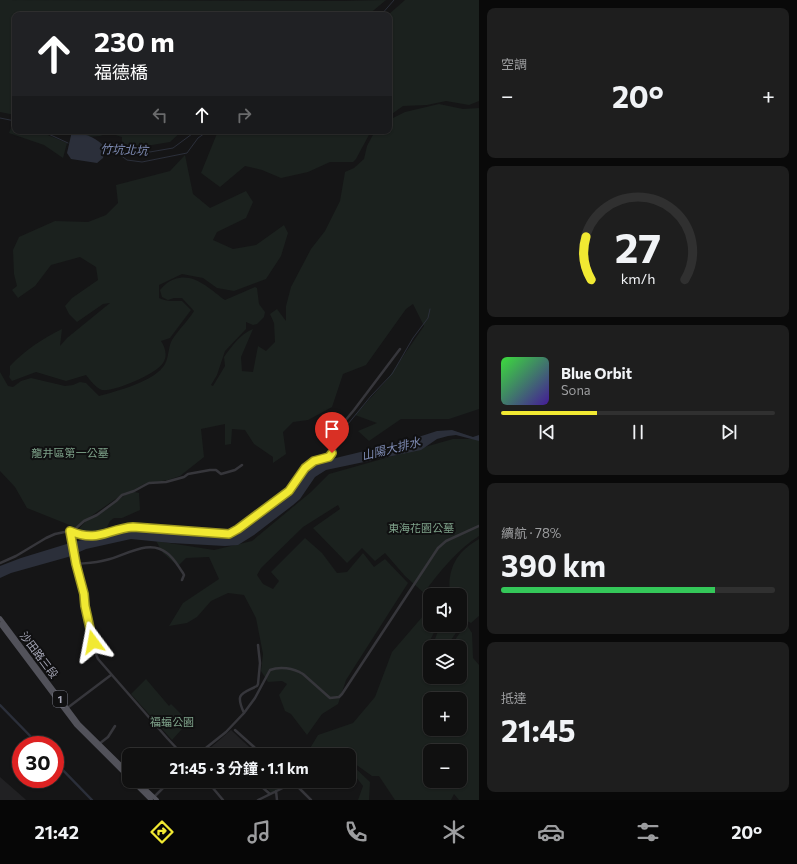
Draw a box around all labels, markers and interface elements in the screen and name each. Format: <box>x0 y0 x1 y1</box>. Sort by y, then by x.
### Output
text: 230 m <box>94 24 175 58</box>
icon: ahead <box>28 28 80 80</box>
text: 空調 <box>501 56 527 72</box>
text: 福德橋 <box>94 61 148 83</box>
text: 20° <box>612 77 664 114</box>
text: − <box>501 82 514 109</box>
text: + <box>762 82 775 109</box>
icon: left <box>149 104 171 126</box>
icon: ahead <box>191 104 213 126</box>
icon: right <box>233 104 255 126</box>
water label: 竹坑北坑 <box>100 141 150 157</box>
text: 27 <box>615 220 661 271</box>
text: km/h <box>621 268 655 286</box>
text: Blue Orbit <box>561 364 632 382</box>
text: Sona <box>561 382 591 398</box>
pin <box>315 412 349 453</box>
icon: arrive <box>321 418 343 440</box>
icon: previous <box>536 421 558 443</box>
icon: pause <box>627 421 649 443</box>
icon: next <box>718 421 740 443</box>
water label: 山陽大排水 <box>360 434 423 462</box>
park label: 龍井區第一公墓 <box>32 446 109 459</box>
park label: 東海花園公墓 <box>388 521 454 534</box>
text: 續航 · 78% <box>501 525 561 541</box>
text: 390 km <box>501 546 606 583</box>
map controls <box>423 588 467 788</box>
button: sound <box>423 588 467 632</box>
position arrow <box>72 621 114 663</box>
street label: 沙田路三段 <box>18 629 61 681</box>
button: layers <box>423 640 467 684</box>
text: 抵達 <box>501 690 527 706</box>
road number: 1 <box>53 691 67 707</box>
button: + <box>423 692 467 736</box>
text: 21:45 <box>501 711 575 748</box>
park label: 福蝠公園 <box>150 715 194 728</box>
speed limit sign: 30 <box>12 736 64 788</box>
button: − <box>423 744 467 788</box>
text: 21:45 · 3 分鐘 · 1.1 km <box>169 759 309 777</box>
icon: directions <box>148 818 176 846</box>
icon: music <box>245 818 273 846</box>
icon: phone <box>342 818 370 846</box>
icon: climate <box>440 818 468 846</box>
icon: car <box>537 818 565 846</box>
icon: filters <box>634 818 662 846</box>
text: 21:42 <box>35 821 79 843</box>
text: 20° <box>731 821 762 843</box>

